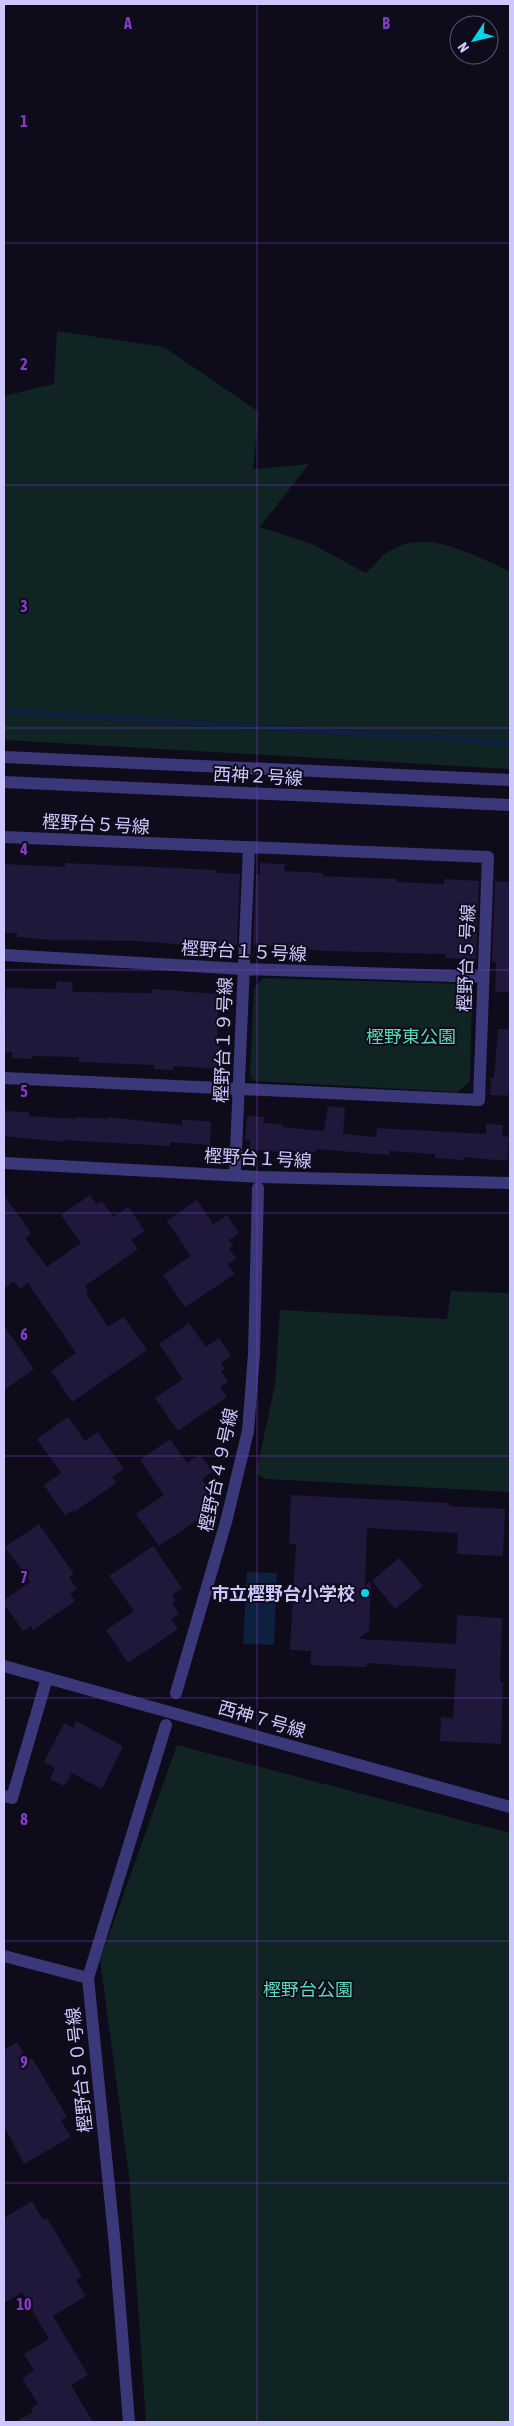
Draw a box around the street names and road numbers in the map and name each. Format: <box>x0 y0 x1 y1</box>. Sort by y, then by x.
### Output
street label: 西神２号線 <box>213 763 303 789</box>
street label: 樫野台５号線 <box>42 811 150 837</box>
street label: 樫野台５号線 <box>454 904 478 1012</box>
street label: 樫野台１５号線 <box>181 937 307 965</box>
street label: 樫野台１９号線 <box>210 977 236 1103</box>
street label: 樫野台１号線 <box>204 1145 312 1171</box>
street label: 樫野台４９号線 <box>195 1406 241 1534</box>
street label: 西神７号線 <box>216 1697 308 1741</box>
street label: 樫野台５０号線 <box>62 2006 96 2134</box>

